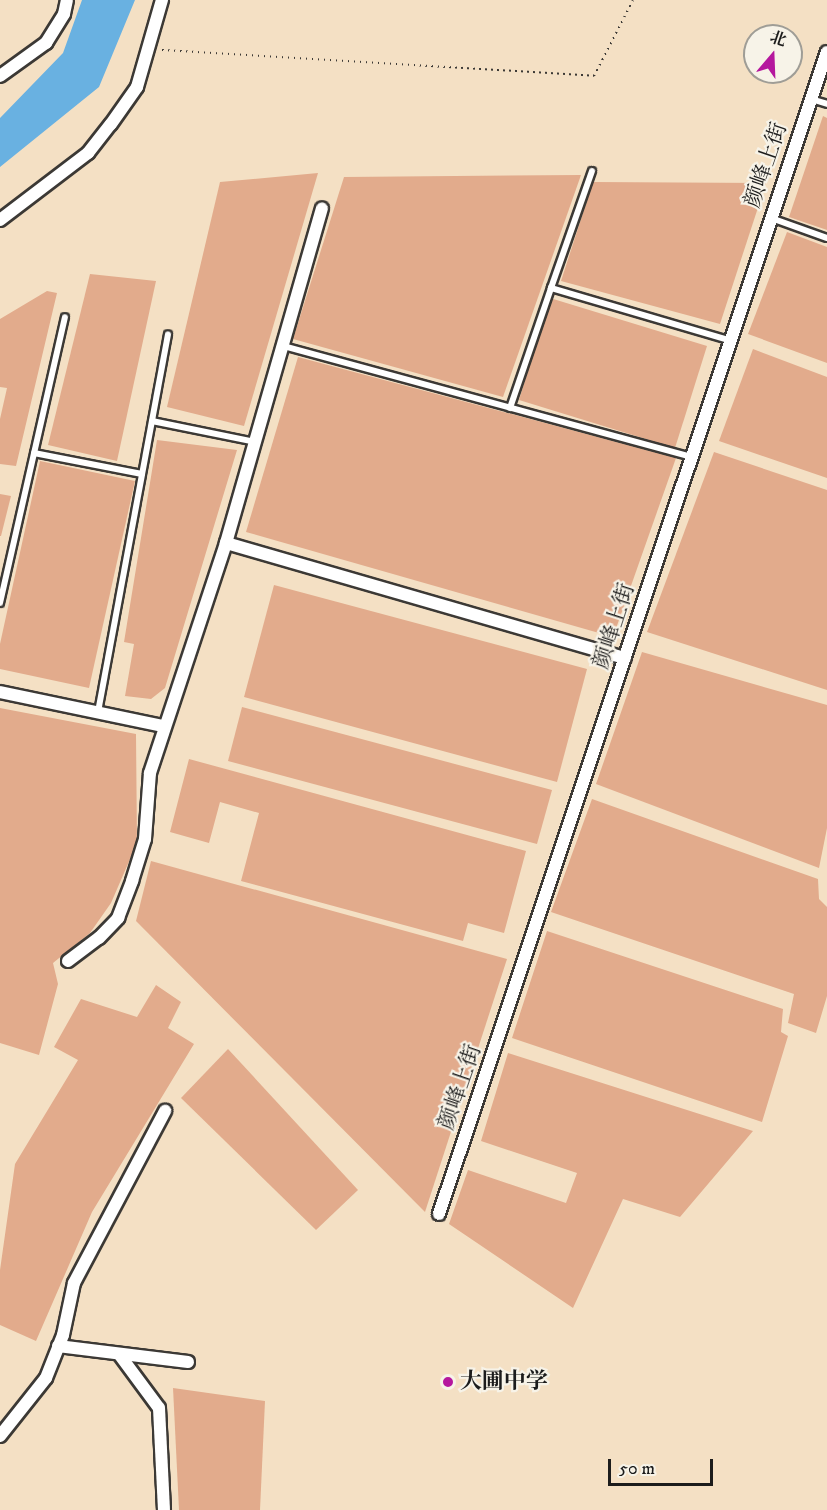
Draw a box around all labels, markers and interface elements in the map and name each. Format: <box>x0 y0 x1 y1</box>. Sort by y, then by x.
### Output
north arrow <box>743 24 803 84</box>
text: 北 <box>767 27 789 51</box>
street label: 颜峰上街 <box>739 119 793 211</box>
street label: 颜峰上街 <box>588 580 640 672</box>
street label: 颜峰上街 <box>433 1041 487 1133</box>
place label: 大圃中学 <box>460 1369 548 1395</box>
marker: 大圃中学 <box>441 1375 455 1389</box>
scale bar <box>611 1447 716 1485</box>
text: 50 m <box>619 1458 655 1480</box>

